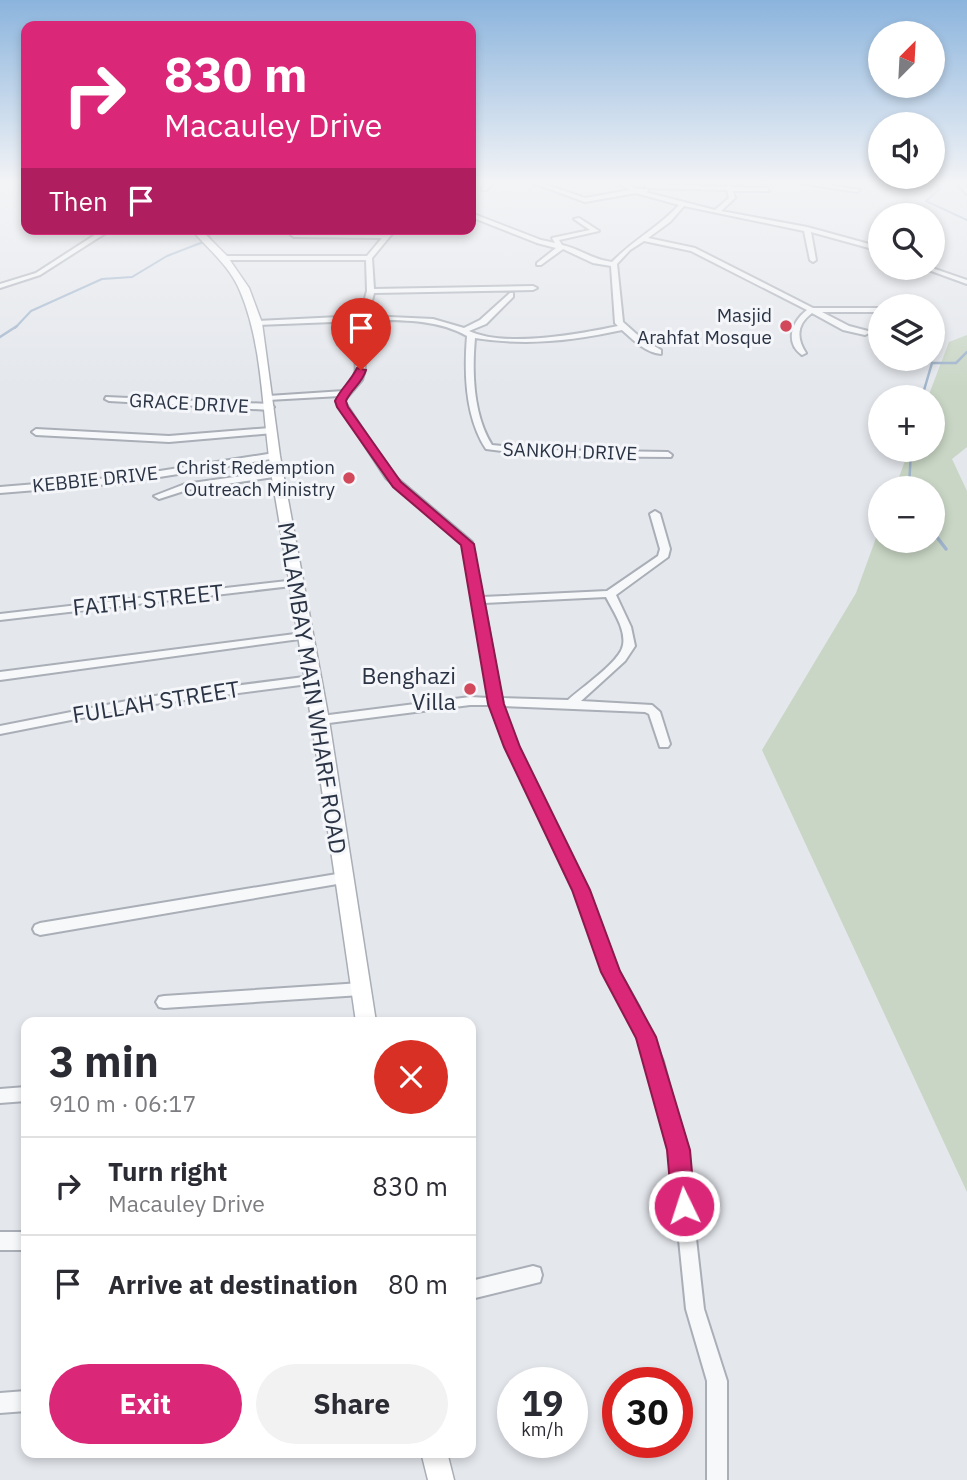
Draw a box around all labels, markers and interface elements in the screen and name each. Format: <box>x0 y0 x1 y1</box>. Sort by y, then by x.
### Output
north arrow <box>868 21 945 98</box>
map controls <box>868 21 945 553</box>
text: 830 m <box>164 42 308 105</box>
icon: right <box>49 49 140 140</box>
text: Macauley Drive <box>164 104 382 146</box>
button: sound <box>868 112 945 189</box>
icon: arrive <box>122 182 160 220</box>
text: Then <box>49 184 108 218</box>
button: search <box>868 203 945 280</box>
button: layers <box>868 294 945 371</box>
pin <box>331 298 391 370</box>
place label: Masjid Arahfat Mosque <box>637 303 772 349</box>
icon: arrive <box>342 309 380 347</box>
marker: Masjid Arahfat Mosque <box>778 318 794 334</box>
button: + <box>868 385 945 462</box>
street label: GRACE DRIVE <box>129 388 249 418</box>
street label: SANKOH DRIVE <box>502 437 638 465</box>
place label: Christ Redemption Outreach Ministry <box>176 455 336 501</box>
street label: KEBBIE DRIVE <box>31 460 159 498</box>
marker: Christ Redemption Outreach Ministry <box>341 470 357 486</box>
button: − <box>868 476 945 553</box>
street label: MALAMBAY MAIN WHARF ROAD <box>272 520 354 856</box>
street label: FAITH STREET <box>71 576 225 622</box>
place label: Benghazi Villa <box>361 660 456 716</box>
street label: FULLAH STREET <box>70 673 242 729</box>
marker: Benghazi Villa <box>462 681 478 697</box>
text: 3 min <box>49 1034 159 1089</box>
button: close <box>374 1040 448 1114</box>
text: 910 m · 06:17 <box>49 1088 196 1118</box>
text: Turn right <box>108 1154 227 1188</box>
icon: right <box>49 1167 87 1205</box>
text: 830 m <box>372 1169 448 1203</box>
position arrow <box>647 1169 721 1243</box>
text: Macauley Drive <box>108 1188 265 1218</box>
icon: arrive <box>49 1265 87 1303</box>
text: Arrive at destination <box>108 1267 358 1301</box>
text: 80 m <box>388 1267 448 1301</box>
button: Exit <box>49 1364 242 1444</box>
button: Share <box>256 1364 448 1444</box>
speed limit sign: 30 <box>602 1367 693 1458</box>
text: 19 <box>521 1380 564 1426</box>
text: km/h <box>521 1418 564 1441</box>

